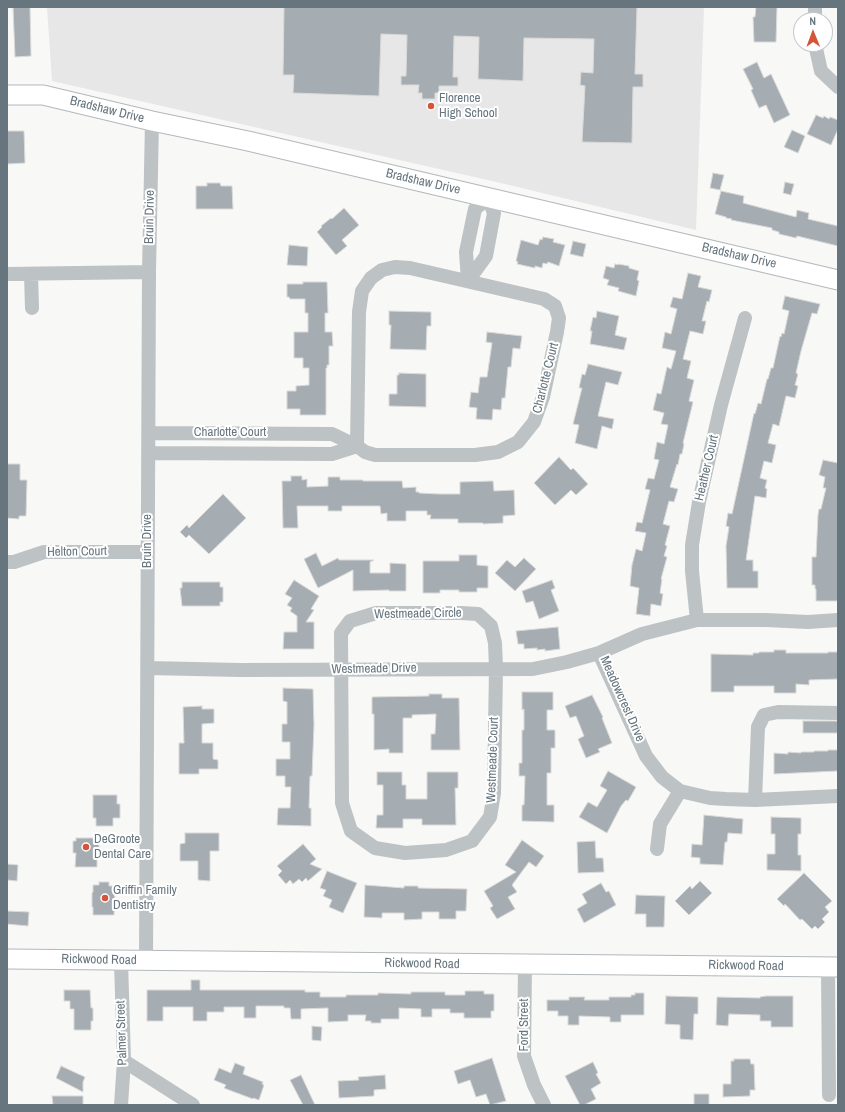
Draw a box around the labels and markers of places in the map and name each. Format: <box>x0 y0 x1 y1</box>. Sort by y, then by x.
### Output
place label: Florence High School <box>439 91 497 122</box>
marker: Florence High School <box>426 101 436 111</box>
place label: DeGroote Dental Care <box>94 832 151 863</box>
marker: DeGroote Dental Care <box>81 842 91 852</box>
place label: Griffin Family Dentistry <box>113 883 177 914</box>
marker: Griffin Family Dentistry <box>100 893 110 903</box>

